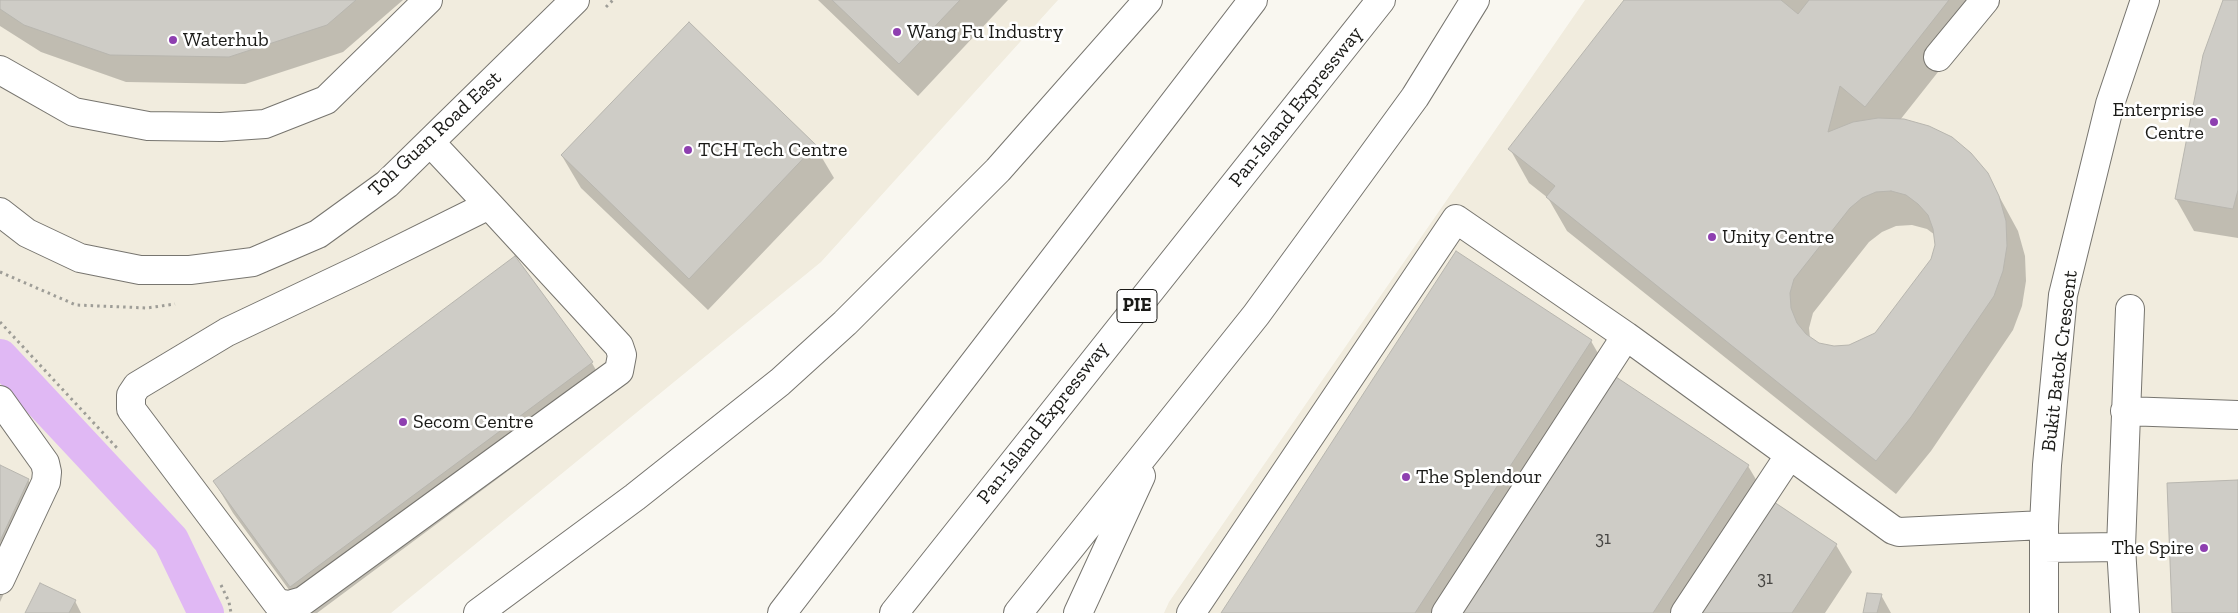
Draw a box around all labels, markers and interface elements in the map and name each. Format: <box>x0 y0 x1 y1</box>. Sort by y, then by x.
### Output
place label: Wang Fu Industry <box>907 20 1063 44</box>
street label: Pan-Island Expressway <box>1224 22 1368 192</box>
marker: Wang Fu Industry <box>891 26 903 38</box>
place label: Waterhub <box>183 28 269 52</box>
marker: Waterhub <box>167 34 179 46</box>
street label: Toh Guan Road East <box>364 66 506 202</box>
place label: Enterprise Centre <box>2112 98 2204 145</box>
marker: Enterprise Centre <box>2208 116 2220 128</box>
place label: TCH Tech Centre <box>698 138 847 162</box>
marker: TCH Tech Centre <box>682 144 694 156</box>
place label: Unity Centre <box>1722 225 1834 249</box>
marker: Unity Centre <box>1706 231 1718 243</box>
street label: Bukit Batok Crescent <box>2037 269 2083 453</box>
road number: PIE <box>1117 290 1157 322</box>
street label: Pan-Island Expressway <box>972 337 1114 509</box>
place label: Secom Centre <box>413 410 533 434</box>
marker: Secom Centre <box>397 416 409 428</box>
place label: The Splendour <box>1416 465 1542 489</box>
marker: The Splendour <box>1400 471 1412 483</box>
house number: 31 <box>1595 528 1611 550</box>
place label: The Spire <box>2111 536 2194 560</box>
marker: The Spire <box>2198 542 2210 554</box>
house number: 31 <box>1757 568 1773 590</box>

